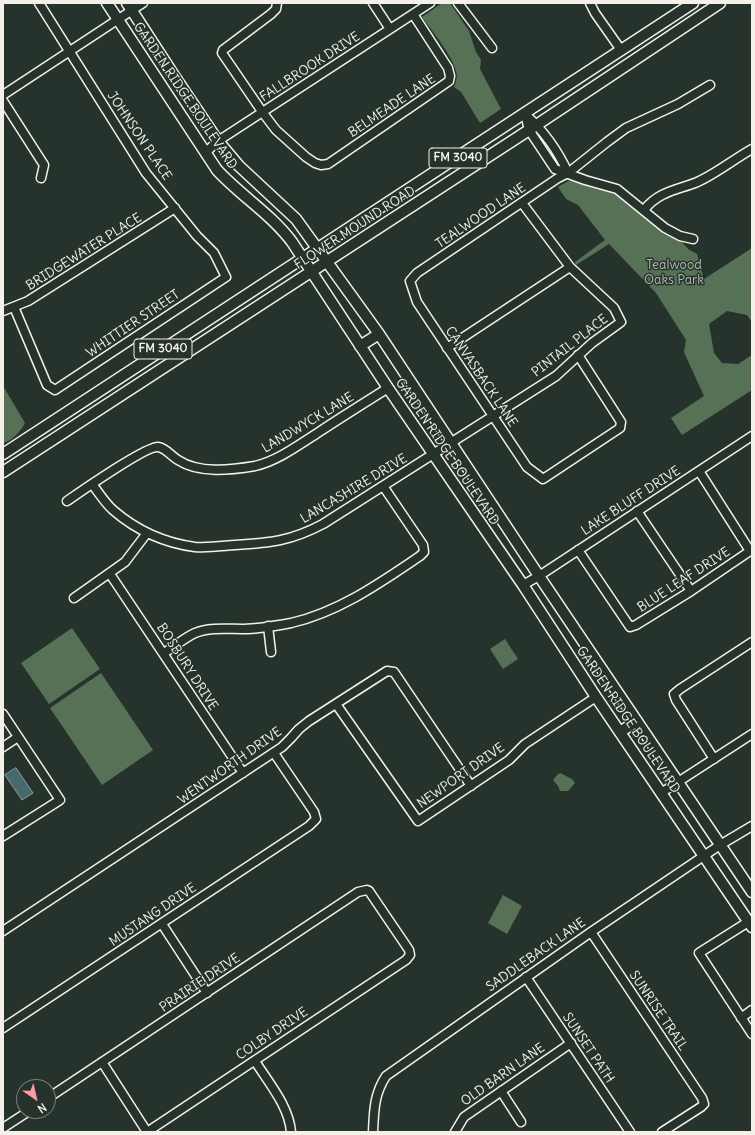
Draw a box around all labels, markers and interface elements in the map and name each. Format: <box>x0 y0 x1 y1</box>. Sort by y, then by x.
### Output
street label: GARDEN RIDGE BOULEVARD <box>130 20 240 172</box>
street label: FALLBROOK DRIVE <box>257 29 363 105</box>
street label: BELMEADE LANE <box>345 71 439 141</box>
street label: JOHNSON PLACE <box>103 89 175 183</box>
road number: FM 3040 <box>429 148 487 168</box>
street label: TEALWOOD LANE <box>433 180 529 252</box>
street label: FLOWER MOUND ROAD <box>291 183 419 273</box>
street label: BRIDGEWATER PLACE <box>23 210 145 294</box>
park label: Tealwood Oaks Park <box>644 257 704 288</box>
street label: WHITTIER STREET <box>83 287 183 361</box>
street label: PINTAIL PLACE <box>529 311 611 381</box>
street label: CANVASBACK LANE <box>442 324 520 430</box>
road number: FM 3040 <box>134 339 192 359</box>
street label: GARDEN RIDGE BOULEVARD <box>392 376 502 528</box>
street label: LANDWYCK LANE <box>259 390 357 456</box>
street label: LANCASHIRE DRIVE <box>298 451 410 527</box>
street label: LAKE BLUFF DRIVE <box>579 463 683 539</box>
street label: BLUE LEAF DRIVE <box>635 544 733 616</box>
street label: BOSBURY DRIVE <box>153 621 221 713</box>
street label: GARDEN RIDGE BOULEVARD <box>573 644 683 796</box>
street label: WENTWORTH DRIVE <box>175 724 285 808</box>
street label: NEWPORT DRIVE <box>414 740 508 812</box>
street label: MUSTANG DRIVE <box>107 880 199 950</box>
street label: SADDLEBACK LANE <box>483 915 589 995</box>
street label: PRAIRIE DRIVE <box>157 950 243 1016</box>
street label: SUNRISE TRAIL <box>625 968 691 1054</box>
street label: COLBY DRIVE <box>233 1004 311 1064</box>
street label: SUNSET PATH <box>559 1010 617 1086</box>
street label: OLD BARN LANE <box>458 1040 548 1110</box>
north arrow <box>16 1079 56 1119</box>
text: N <box>35 1100 49 1116</box>

